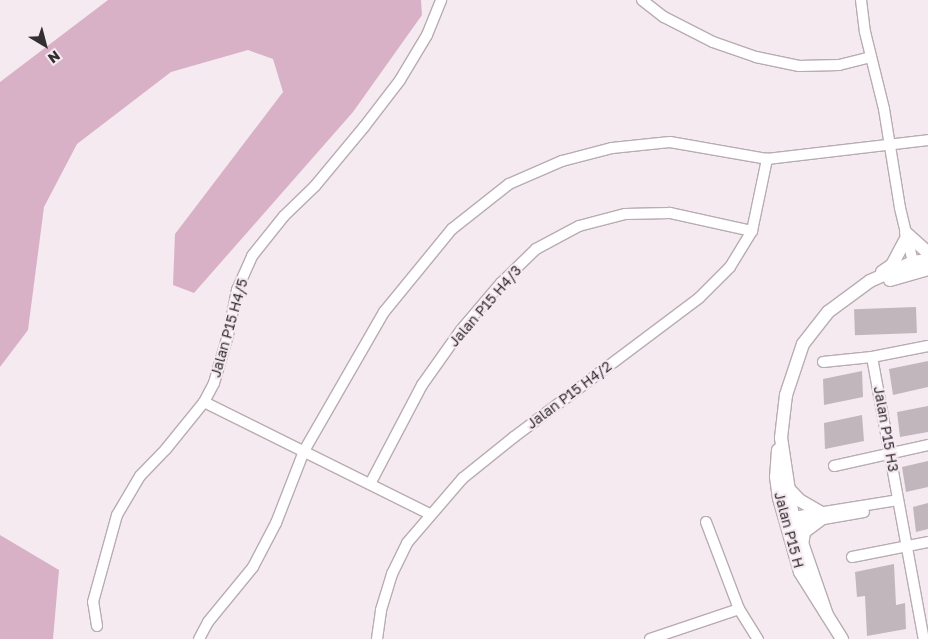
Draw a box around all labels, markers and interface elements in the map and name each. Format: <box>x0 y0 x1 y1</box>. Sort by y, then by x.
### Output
north arrow <box>20 20 70 70</box>
text: N <box>45 47 64 67</box>
street label: Jalan P15 H4/3 <box>445 262 525 350</box>
street label: Jalan P15 H4/5 <box>207 277 251 379</box>
street label: Jalan P15 H4/2 <box>523 358 615 432</box>
street label: Jalan P15 H3 <box>870 385 902 473</box>
street label: Jalan P15 H <box>771 490 807 570</box>

